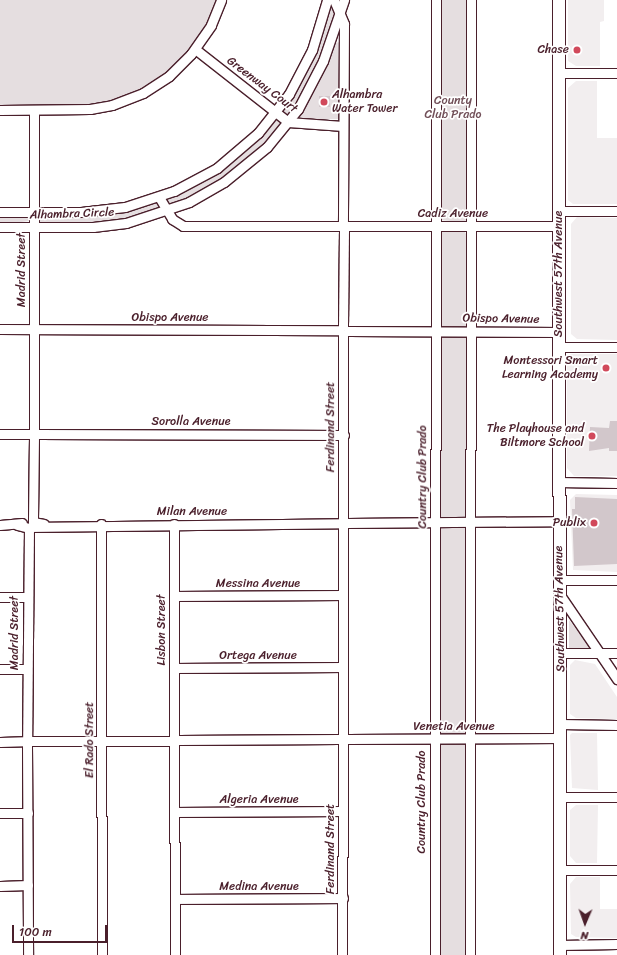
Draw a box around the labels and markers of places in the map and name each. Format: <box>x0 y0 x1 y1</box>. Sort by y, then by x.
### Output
place label: Chase <box>538 43 569 57</box>
marker: Chase <box>572 45 582 55</box>
place label: Alhambra Water Tower <box>332 88 398 116</box>
marker: Alhambra Water Tower <box>319 97 329 107</box>
place label: Montessori Smart Learning Academy <box>502 354 598 382</box>
marker: Montessori Smart Learning Academy <box>601 363 611 373</box>
place label: The Playhouse and Biltmore School <box>486 422 584 450</box>
marker: The Playhouse and Biltmore School <box>587 431 597 441</box>
place label: Publix <box>553 516 586 530</box>
marker: Publix <box>589 518 599 528</box>

